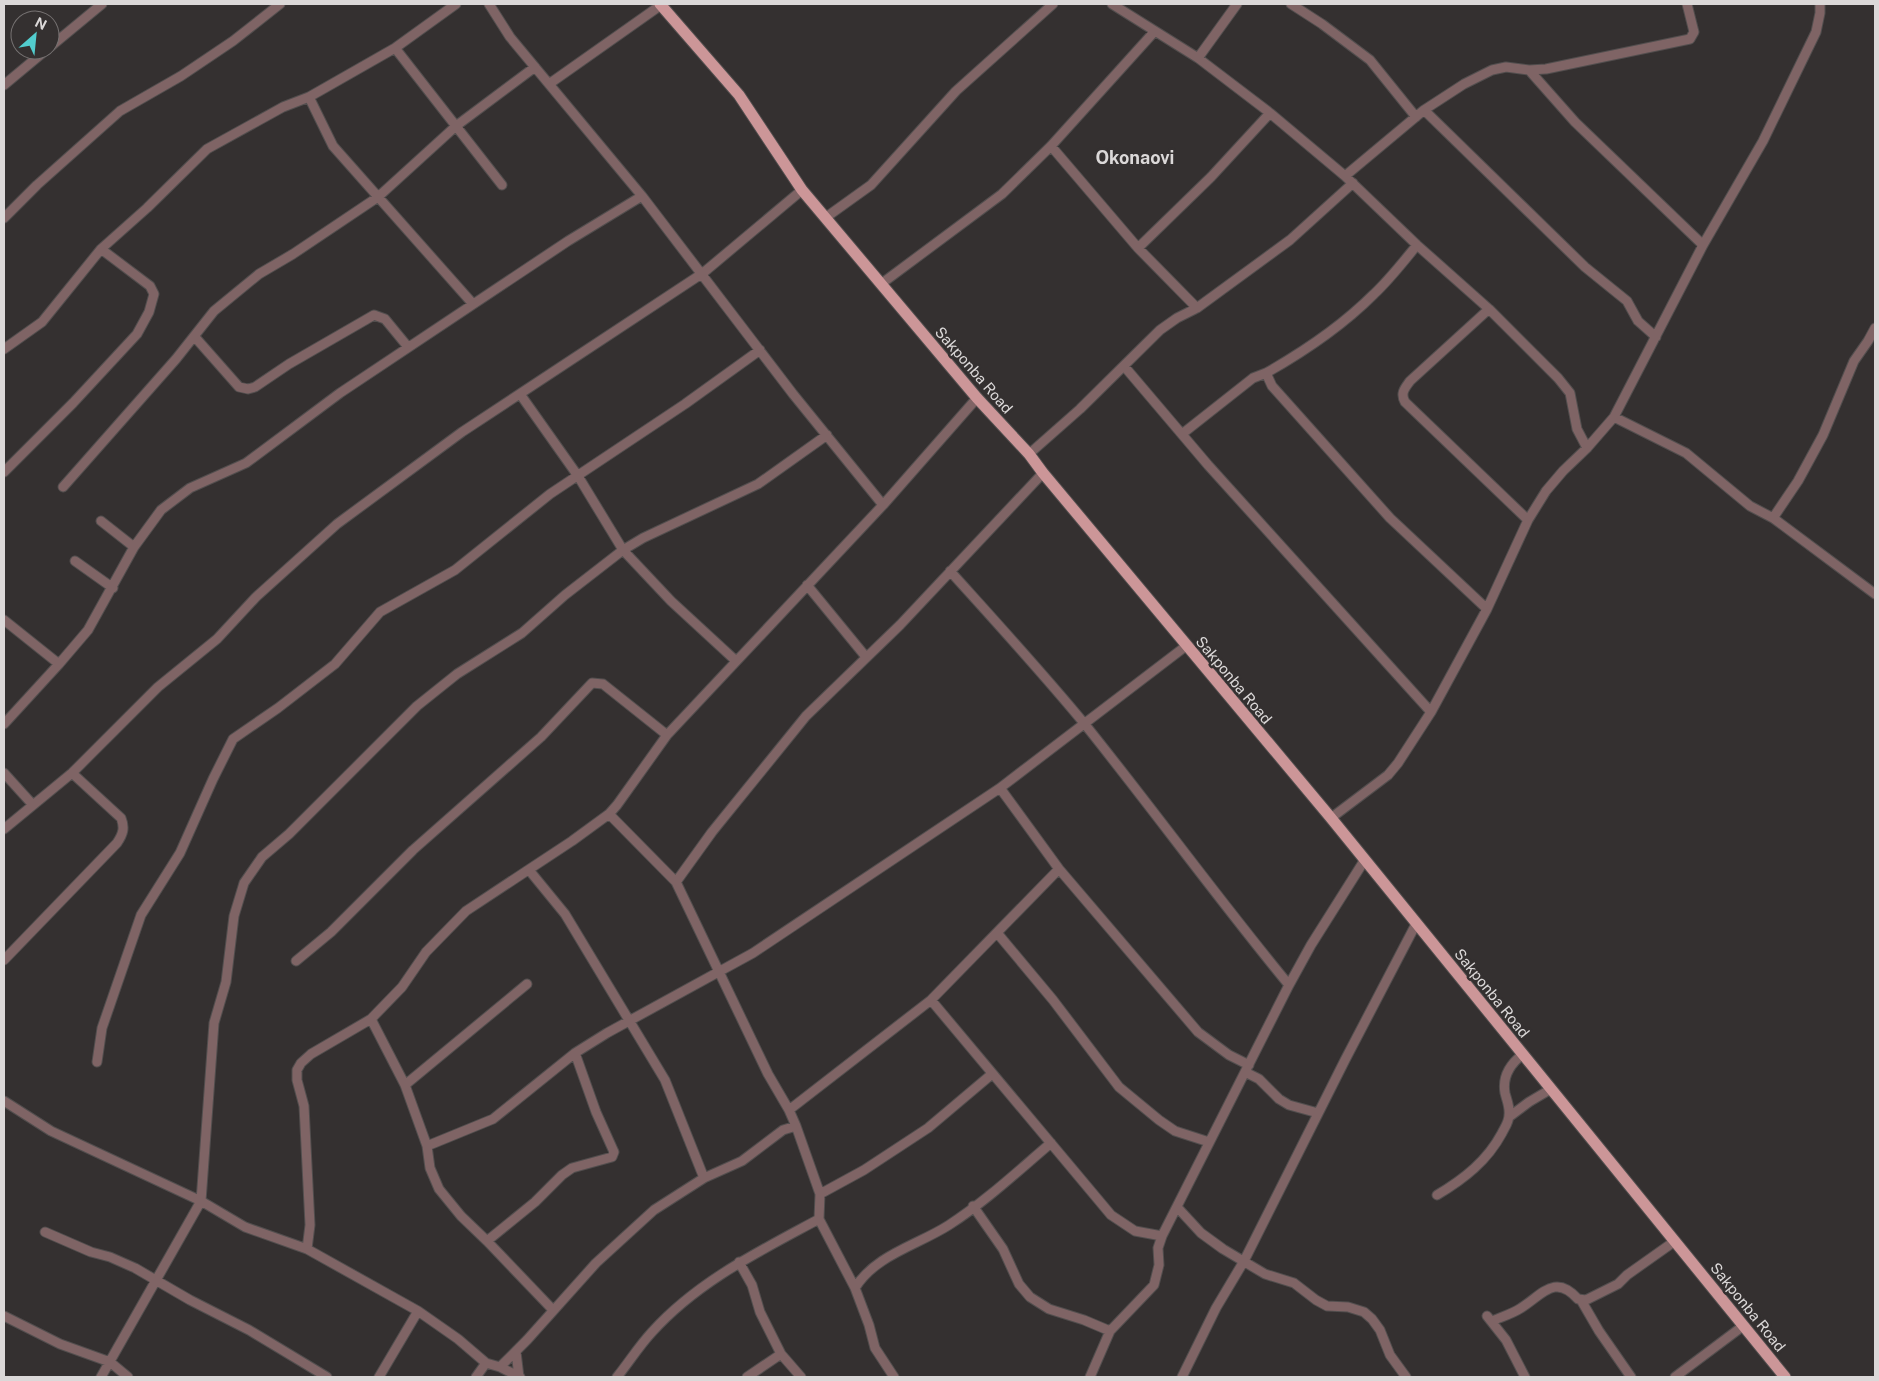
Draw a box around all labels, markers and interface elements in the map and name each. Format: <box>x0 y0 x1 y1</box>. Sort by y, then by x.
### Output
north arrow <box>10 10 60 60</box>
text: N <box>32 14 49 33</box>
district label: Okonaovi <box>1096 147 1174 168</box>
street label: Sakponba Road <box>932 323 1016 417</box>
street label: Sakponba Road <box>1192 633 1276 727</box>
street label: Sakponba Road <box>1451 945 1533 1041</box>
street label: Sakponba Road <box>1707 1259 1789 1355</box>

